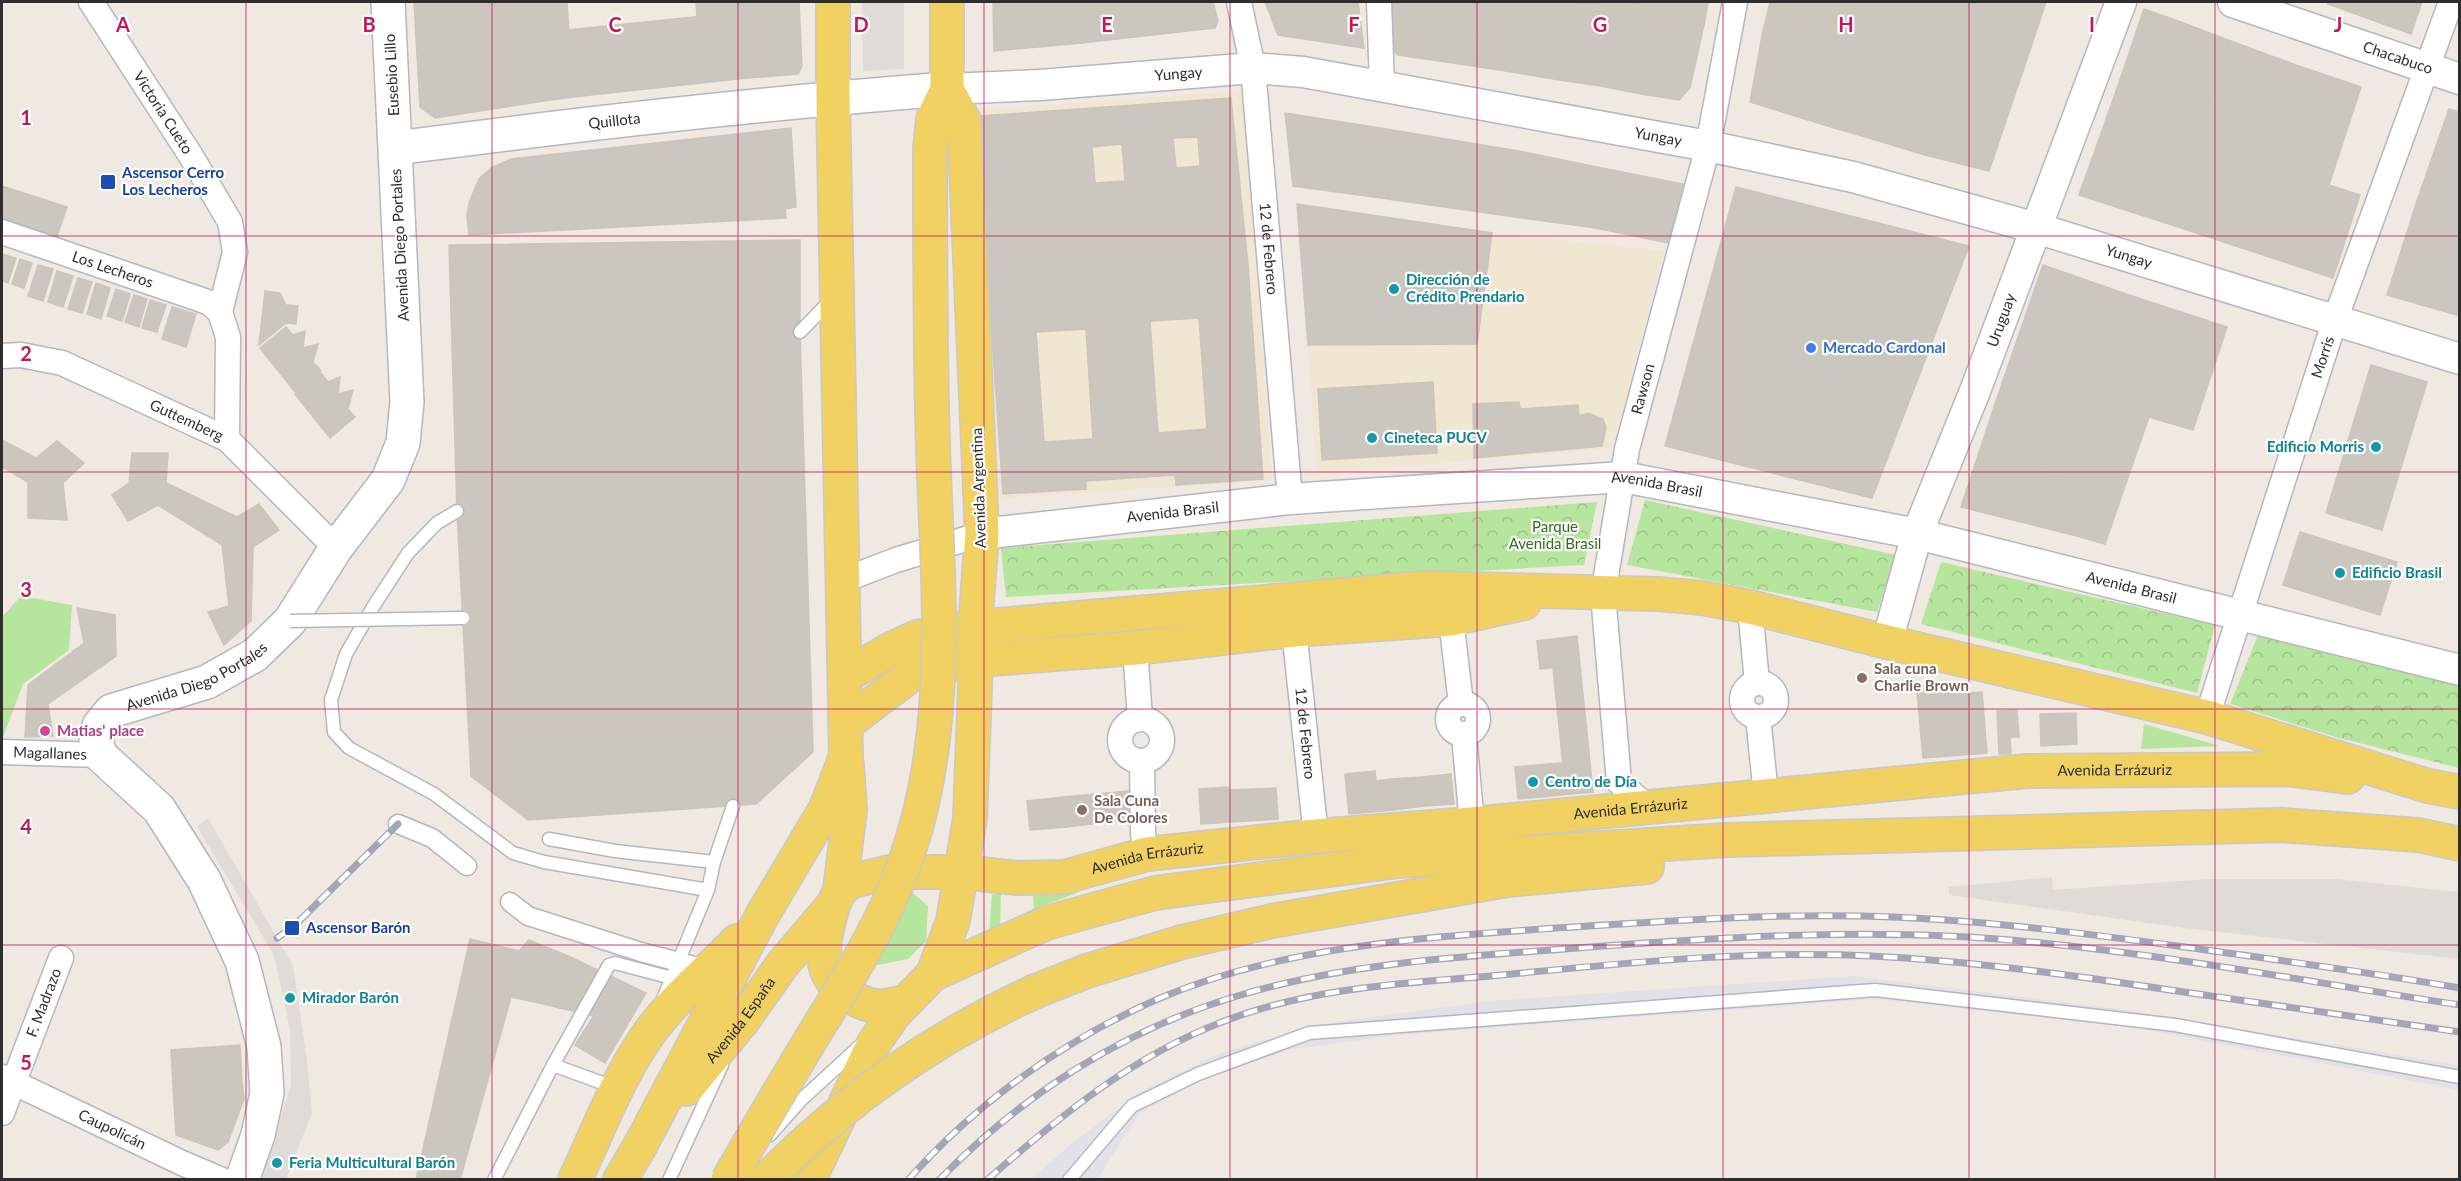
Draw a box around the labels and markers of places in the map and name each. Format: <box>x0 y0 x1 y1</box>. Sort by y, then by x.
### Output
place label: Ascensor Cerro Los Lecheros <box>121 163 224 198</box>
marker: Ascensor Cerro Los Lecheros <box>99 173 117 191</box>
place label: Dirección de Crédito Prendario <box>1406 270 1525 305</box>
marker: Dirección de Crédito Prendario <box>1387 282 1401 296</box>
place label: Mercado Cardonal <box>1823 338 1946 356</box>
marker: Mercado Cardonal <box>1804 341 1818 355</box>
place label: Cineteca PUCV <box>1384 428 1487 446</box>
marker: Cineteca PUCV <box>1365 431 1379 445</box>
place label: Edificio Morris <box>2267 437 2364 455</box>
marker: Edificio Morris <box>2369 440 2383 454</box>
place label: Edificio Brasil <box>2352 563 2442 581</box>
marker: Edificio Brasil <box>2333 566 2347 580</box>
place label: Sala cuna Charlie Brown <box>1874 659 1969 694</box>
marker: Sala cuna Charlie Brown <box>1855 671 1869 685</box>
place label: Matias' place <box>57 721 144 739</box>
marker: Matias' place <box>38 724 52 738</box>
place label: Centro de Día <box>1545 772 1637 790</box>
marker: Centro de Día <box>1526 775 1540 789</box>
place label: Sala Cuna De Colores <box>1094 791 1168 826</box>
marker: Sala Cuna De Colores <box>1075 803 1089 817</box>
place label: Ascensor Barón <box>305 918 411 936</box>
marker: Ascensor Barón <box>283 919 301 937</box>
place label: Mirador Barón <box>302 988 399 1006</box>
marker: Mirador Barón <box>283 991 297 1005</box>
place label: Feria Multicultural Barón <box>289 1153 455 1171</box>
marker: Feria Multicultural Barón <box>270 1156 284 1170</box>

